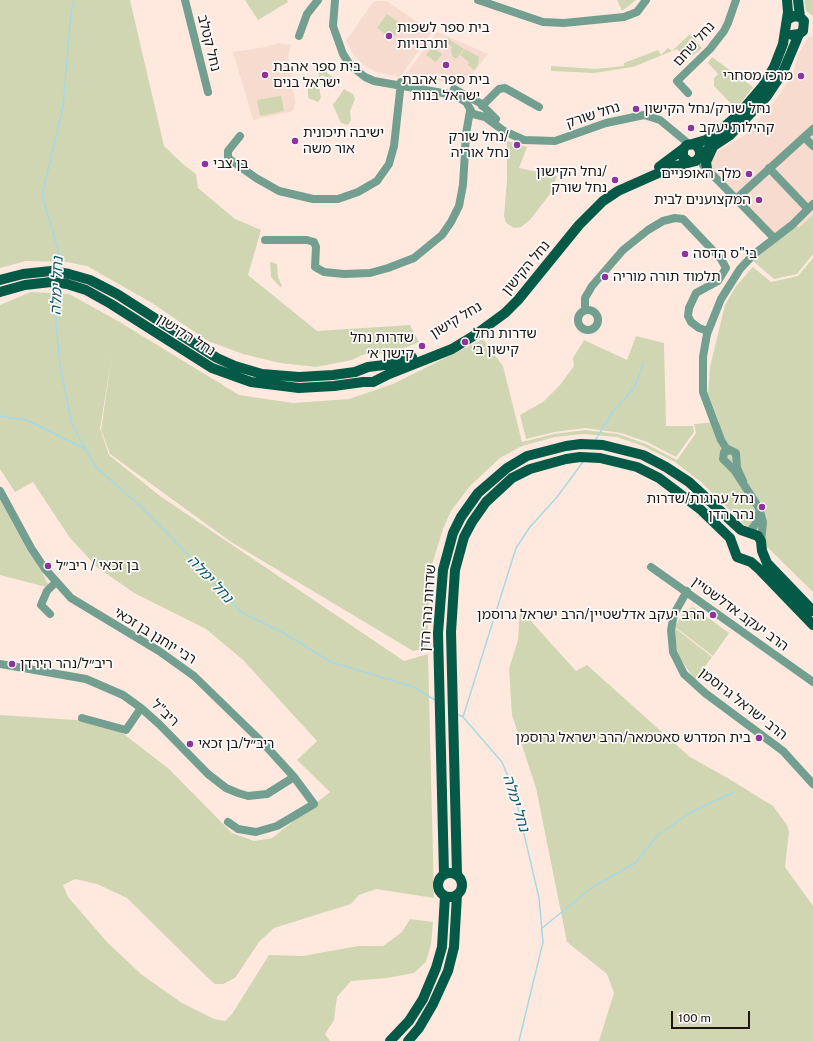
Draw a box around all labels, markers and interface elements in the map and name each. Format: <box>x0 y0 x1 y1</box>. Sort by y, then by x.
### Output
street label: נחל קטלב <box>194 13 224 73</box>
street label: נחל שחם <box>670 18 718 70</box>
place label: בית ספר לשפות ותרבויות <box>397 20 490 52</box>
marker: בית ספר לשפות ותרבויות <box>384 31 394 41</box>
place label: בית ספר אהבת ישראל בנים <box>273 59 361 92</box>
marker: בית ספר אהבת ישראל בנות <box>441 60 451 70</box>
place label: מרכז מסחרי <box>723 68 793 84</box>
marker: בית ספר אהבת ישראל בנים <box>260 70 270 80</box>
marker: מרכז מסחרי <box>796 71 806 81</box>
place label: בית ספר אהבת ישראל בנות <box>402 72 490 104</box>
street label: נחל שורק <box>564 98 622 132</box>
place label: נחל שורק/נחל הקישון <box>644 101 771 117</box>
marker: נחל שורק/נחל הקישון <box>631 104 641 114</box>
place label: קהילות יעקב <box>699 120 774 136</box>
marker: קהילות יעקב <box>686 123 696 133</box>
place label: ישיבה תיכונית אור משה <box>303 125 384 158</box>
place label: נחל שורק/ נחל אוריה <box>448 129 509 162</box>
marker: ישיבה תיכונית אור משה <box>290 136 300 146</box>
marker: נחל שורק/ נחל אוריה <box>512 140 522 150</box>
place label: בן צבי <box>213 156 249 172</box>
marker: בן צבי <box>200 159 210 169</box>
place label: נחל הקישון/ נחל שורק <box>536 164 607 196</box>
place label: מלך האופניים <box>661 166 741 182</box>
marker: מלך האופניים <box>744 169 754 179</box>
marker: נחל הקישון/ נחל שורק <box>610 175 620 185</box>
place label: המקצוענים לבית <box>654 192 751 208</box>
marker: המקצוענים לבית <box>754 195 764 205</box>
street label: נחל הקישון <box>498 237 554 299</box>
place label: בי"ס הדסה <box>693 246 757 262</box>
marker: בי"ס הדסה <box>680 249 690 259</box>
water label: נחל ימלה <box>47 256 67 316</box>
place label: תלמוד תורה מוריה <box>613 269 721 285</box>
marker: תלמוד תורה מוריה <box>600 272 610 282</box>
street label: נחל קישון <box>427 298 485 342</box>
street label: נחל הקישון <box>154 310 218 360</box>
place label: שדרות נחל קישון ב׳ <box>473 326 537 358</box>
place label: שדרות נחל קישון א׳ <box>350 330 414 362</box>
marker: שדרות נחל קישון ב׳ <box>460 337 470 347</box>
marker: שדרות נחל קישון א׳ <box>417 341 427 351</box>
place label: נחל ערוגות/שדרות נהר הדן <box>647 491 754 524</box>
marker: נחל ערוגות/שדרות נהר הדן <box>757 502 767 512</box>
water label: נחל ימלה <box>183 551 237 607</box>
place label: בן זכאי / ריב״ל <box>56 558 139 574</box>
marker: בן זכאי / ריב״ל <box>43 561 53 571</box>
street label: שדרות נהר הדן <box>417 564 439 652</box>
street label: הרב יעקב אדלשטיין <box>688 573 792 655</box>
street label: רבי יוחנן בן זכאי <box>111 604 199 668</box>
place label: הרב יעקב אדלשטיין/הרב ישראל גרוסמן <box>477 607 705 623</box>
marker: הרב יעקב אדלשטיין/הרב ישראל גרוסמן <box>708 610 718 620</box>
place label: ריב״ל/נהר הירדן <box>20 656 113 672</box>
marker: ריב״ל/נהר הירדן <box>7 659 17 669</box>
street label: הרב ישראל גרוסמן <box>695 664 791 744</box>
street label: ריב"ל <box>148 696 182 730</box>
place label: בית המדרש סאטמאר/הרב ישראל גרוסמן <box>516 730 751 746</box>
marker: בית המדרש סאטמאר/הרב ישראל גרוסמן <box>754 733 764 743</box>
place label: ריב״ל/בן זכאי <box>198 736 274 752</box>
marker: ריב״ל/בן זכאי <box>185 739 195 749</box>
water label: נחל ימלה <box>499 772 533 834</box>
scale bar <box>673 1003 752 1029</box>
text: 100 m <box>678 1011 711 1025</box>

